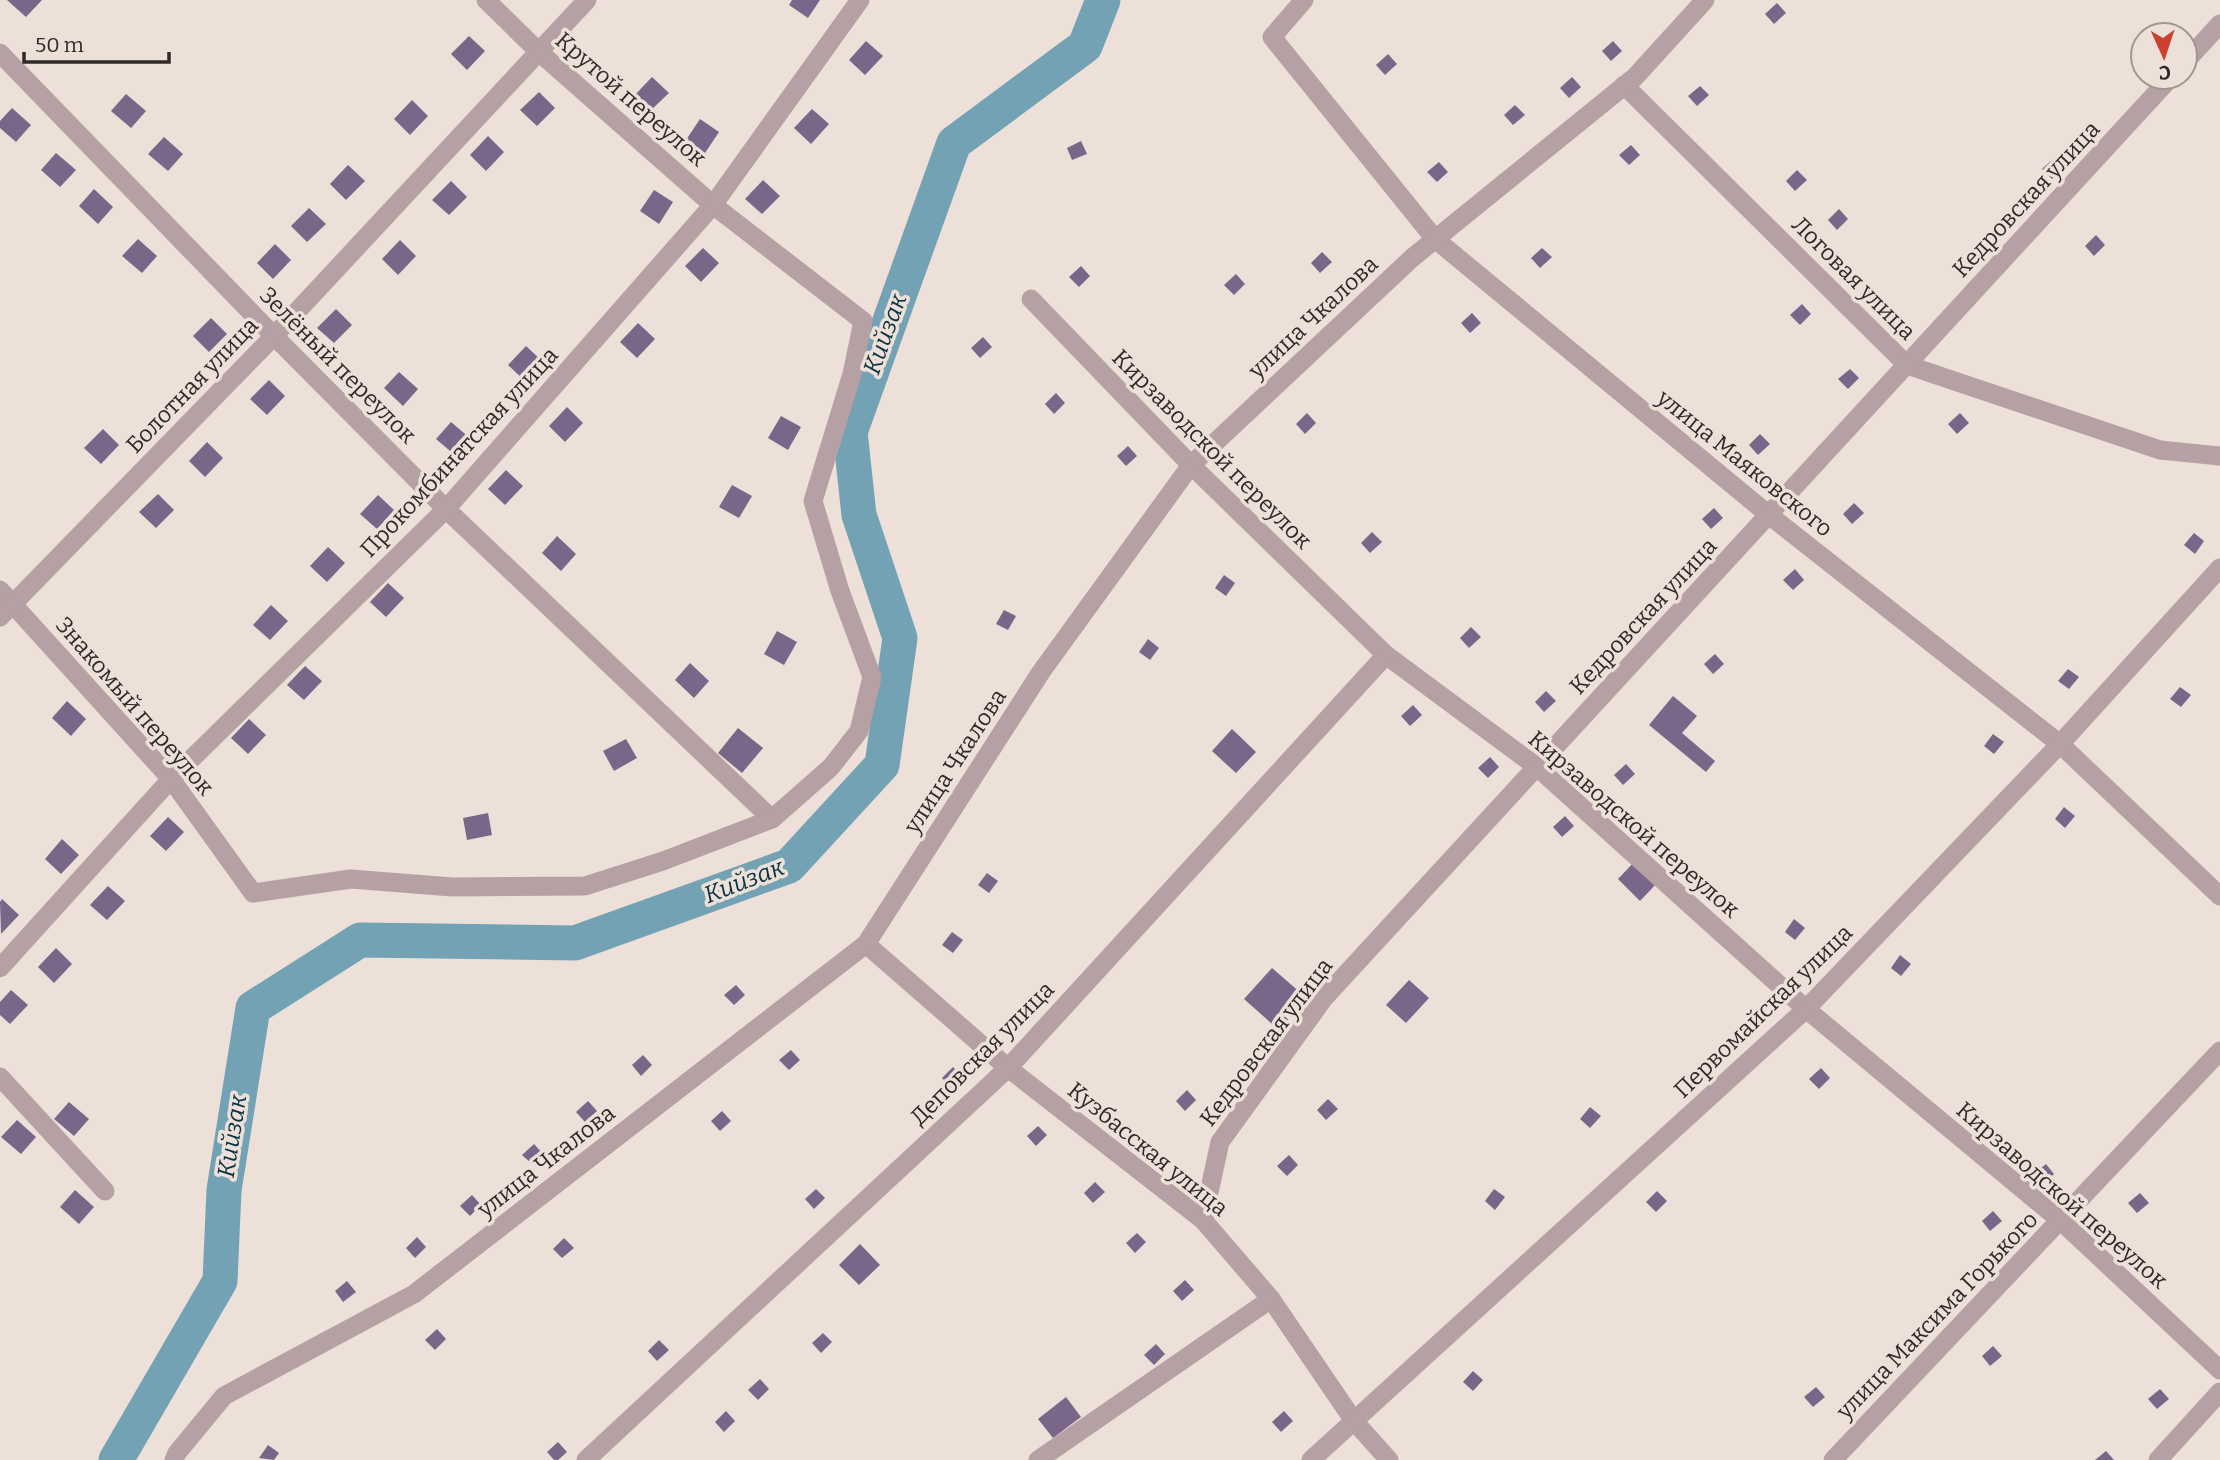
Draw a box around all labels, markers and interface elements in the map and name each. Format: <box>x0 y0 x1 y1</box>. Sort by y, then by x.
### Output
scale bar <box>24 21 170 65</box>
north arrow <box>2129 21 2199 91</box>
street label: Крутой переулок <box>550 26 713 173</box>
text: 50 m <box>35 32 84 58</box>
text: С <box>2158 61 2171 84</box>
street label: Кедровская улица <box>1946 115 2106 283</box>
street label: Логовая улица <box>1786 210 1922 346</box>
street label: улица Чкалова <box>1242 250 1384 385</box>
street label: Зелёный переулок <box>254 281 422 449</box>
water label: Кийзак <box>858 289 913 378</box>
street label: Болотная улица <box>120 311 264 459</box>
street label: Прокомбинатская улица <box>354 341 564 563</box>
street label: Кирзаводской переулок <box>1106 343 1318 555</box>
street label: улица Маяковского <box>1651 383 1838 542</box>
street label: Кедровская улица <box>1563 532 1723 700</box>
street label: Знакомый переулок <box>50 611 220 801</box>
street label: улица Чкалова <box>897 683 1012 839</box>
street label: Кирзаводской переулок <box>1523 725 1746 924</box>
water label: Кийзак <box>700 853 789 909</box>
street label: Первомайская улица <box>1668 918 1858 1103</box>
street label: Кедровская улица <box>1194 952 1339 1132</box>
street label: Деповская улица <box>904 975 1060 1131</box>
street label: Кузбасская улица <box>1062 1076 1234 1222</box>
water label: Кийзак <box>212 1092 252 1179</box>
street label: Кирзаводской переулок <box>1951 1096 2174 1295</box>
street label: улица Чкалова <box>471 1098 621 1224</box>
street label: улица Максима Горького <box>1830 1205 2044 1425</box>

